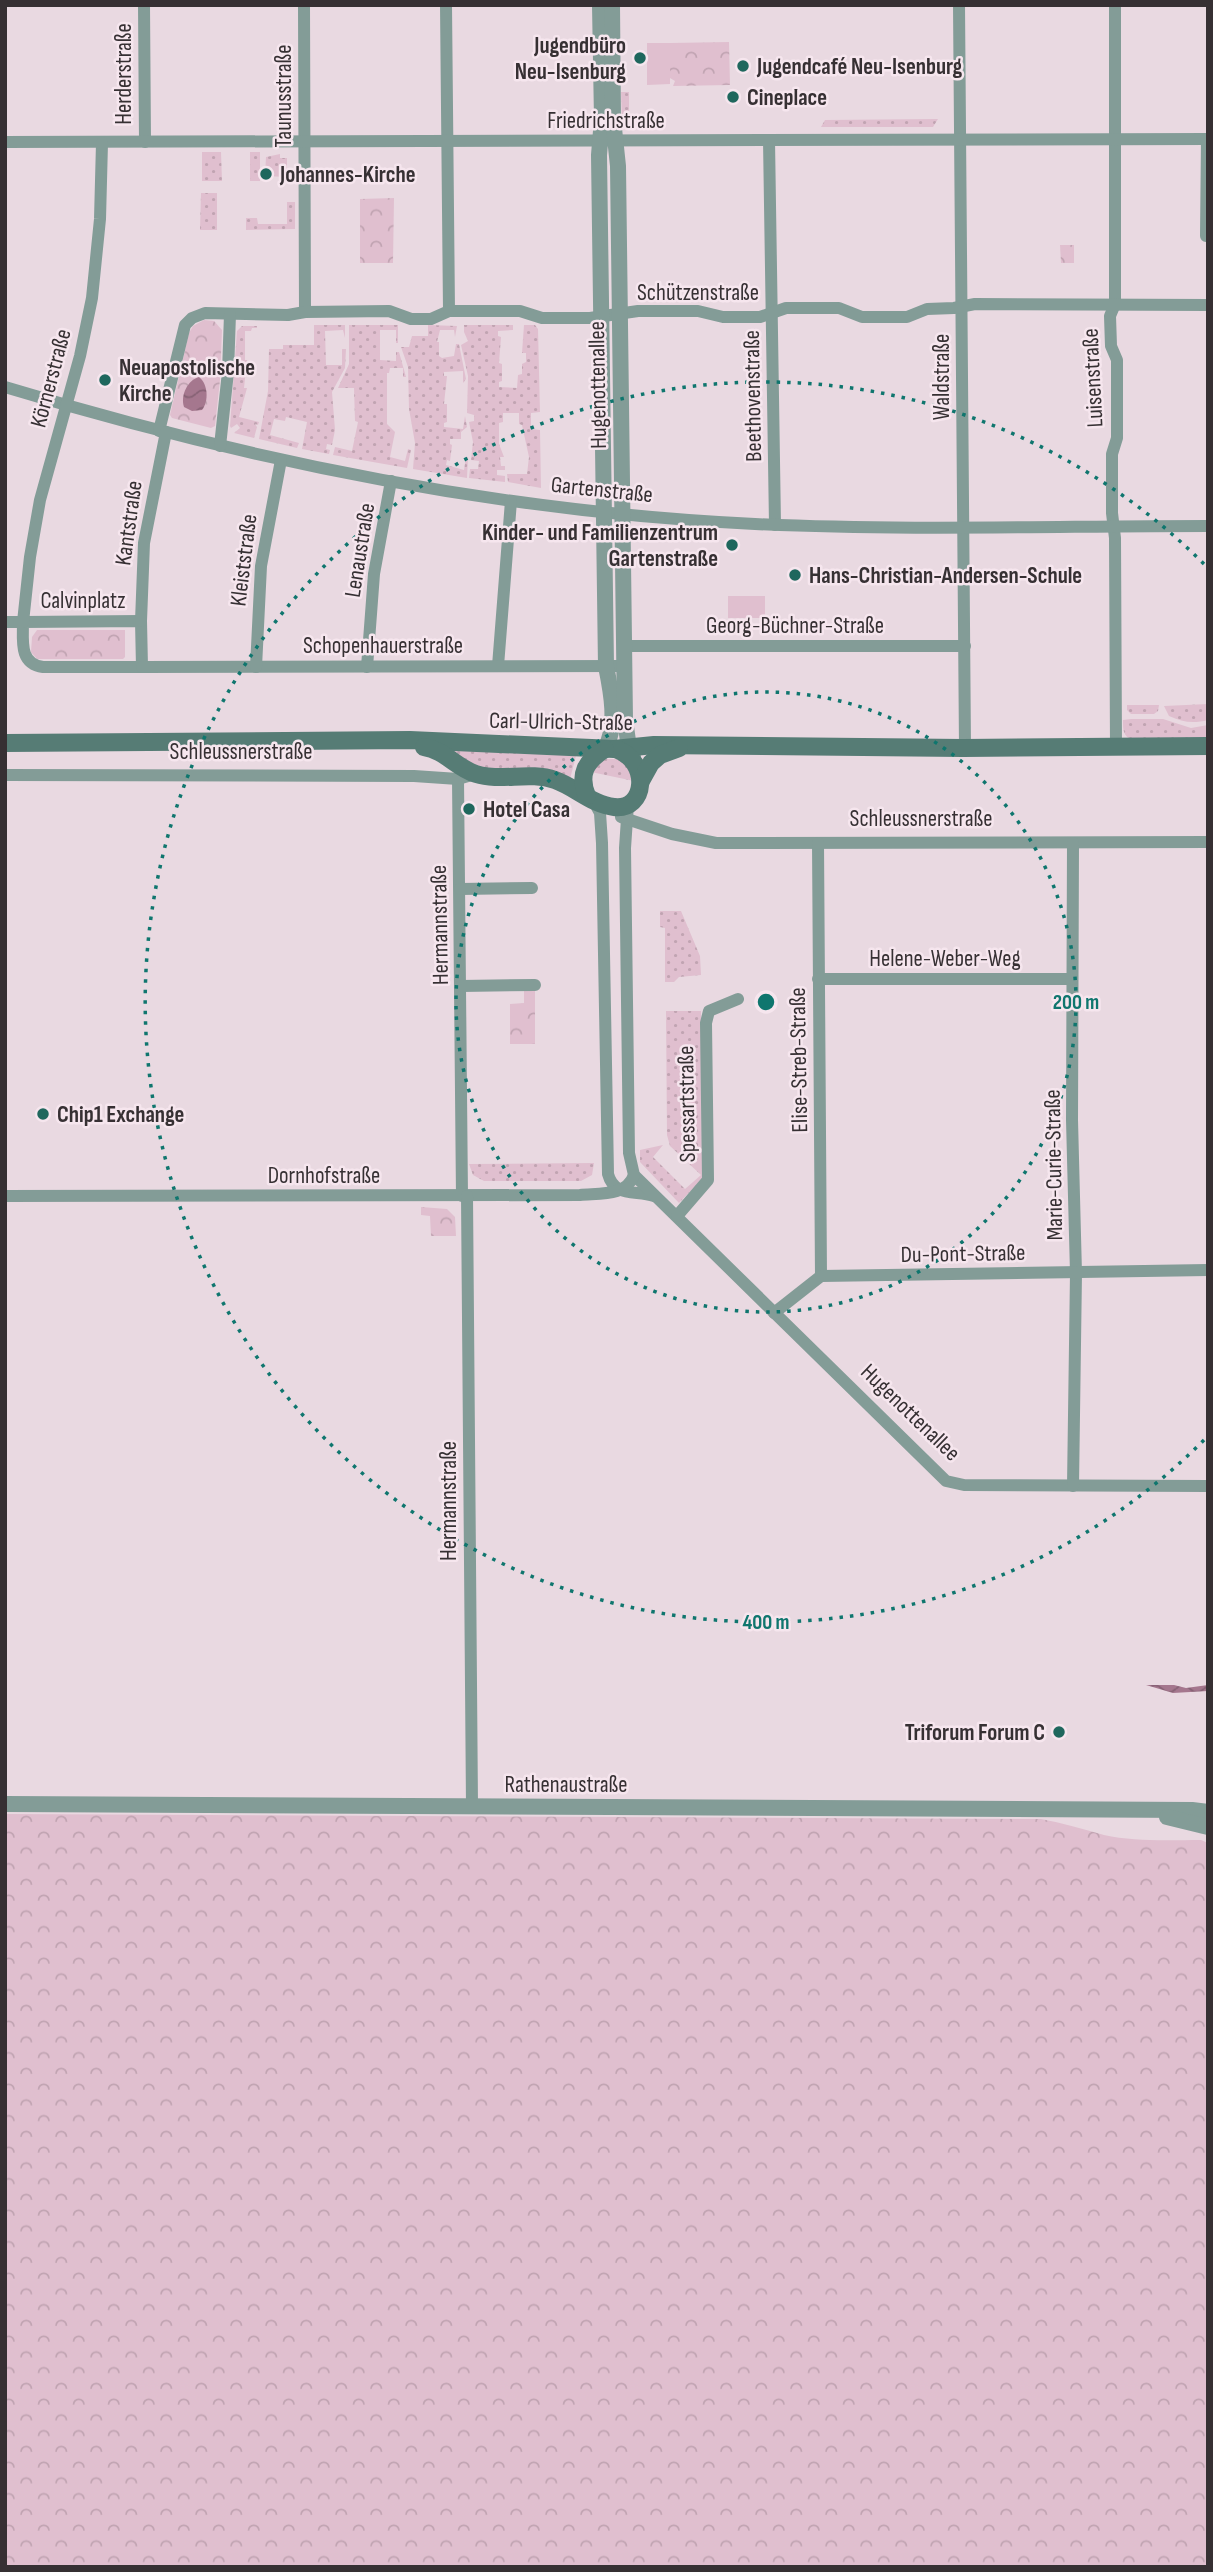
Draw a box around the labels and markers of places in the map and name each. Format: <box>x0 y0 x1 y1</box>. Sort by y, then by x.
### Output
place label: Jugendbüro Neu-Isenburg <box>515 32 626 86</box>
marker: Jugendbüro Neu-Isenburg <box>632 50 648 66</box>
place label: Jugendcafé Neu-Isenburg <box>756 53 963 81</box>
marker: Jugendcafé Neu-Isenburg <box>735 58 751 74</box>
place label: Cineplace <box>747 84 827 112</box>
marker: Cineplace <box>725 89 741 105</box>
place label: Johannes-Kirche <box>279 161 415 189</box>
marker: Johannes-Kirche <box>258 166 274 182</box>
place label: Neuapostolische Kirche <box>119 354 255 408</box>
marker: Neuapostolische Kirche <box>97 372 113 388</box>
place label: Kinder- und Familienzentrum Gartenstraße <box>482 519 718 573</box>
marker: Kinder- und Familienzentrum Gartenstraße <box>724 537 740 553</box>
place label: Hans-Christian-Andersen-Schule <box>809 562 1082 590</box>
marker: Hans-Christian-Andersen-Schule <box>787 567 803 583</box>
place label: Hotel Casa <box>483 796 570 824</box>
marker: Hotel Casa <box>461 801 477 817</box>
centre of rings <box>754 990 778 1014</box>
place label: Chip1 Exchange <box>57 1101 184 1129</box>
marker: Chip1 Exchange <box>35 1106 51 1122</box>
place label: Triforum Forum C <box>905 1719 1045 1747</box>
marker: Triforum Forum C <box>1051 1724 1067 1740</box>

